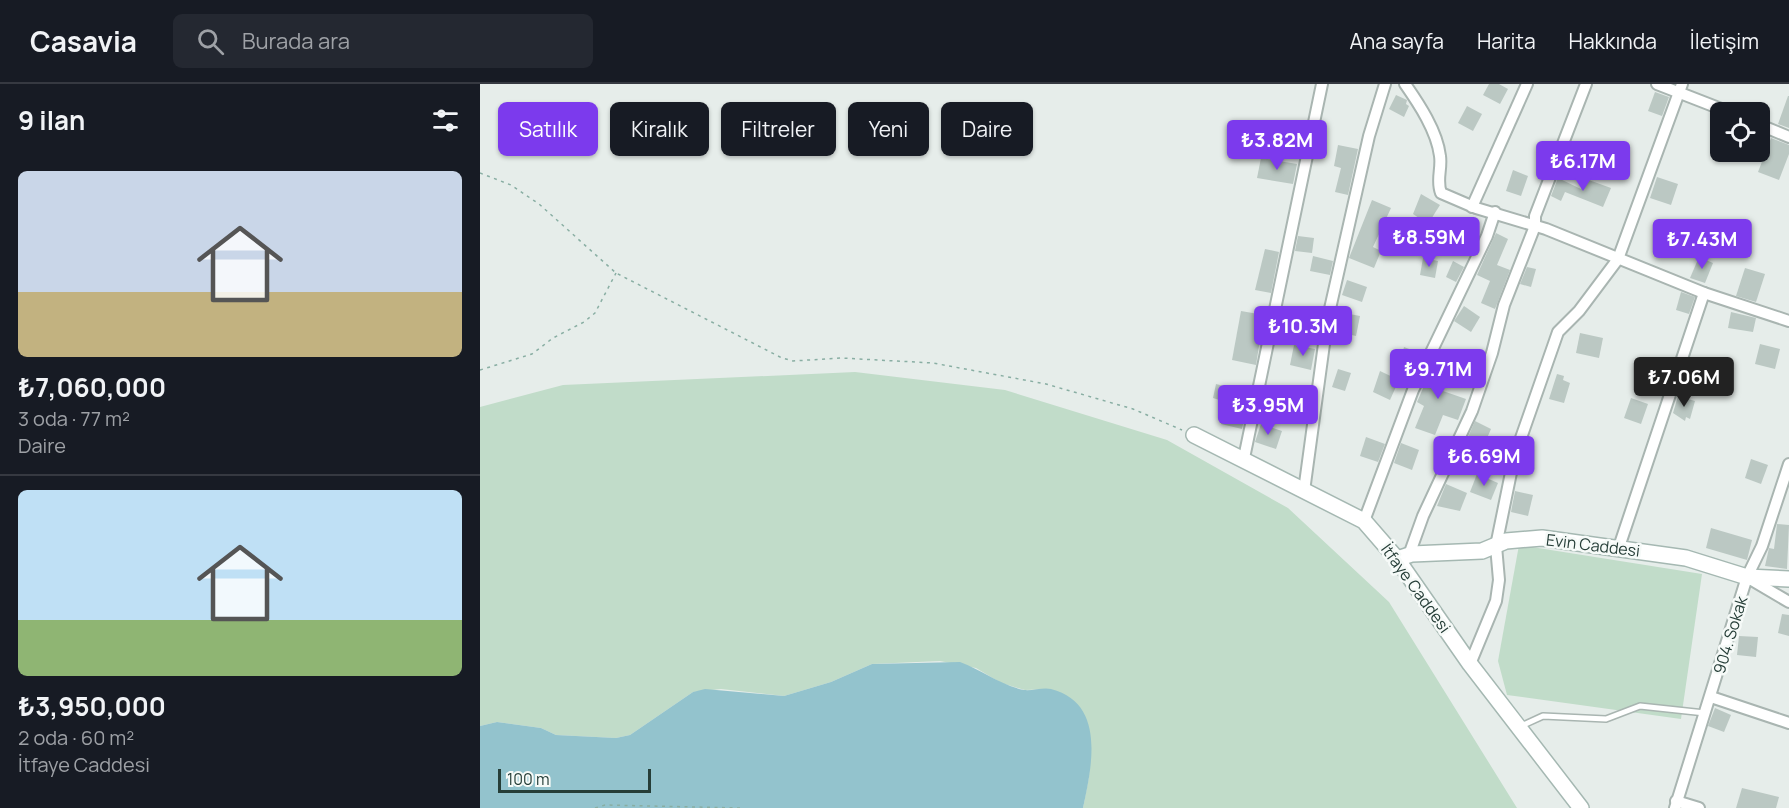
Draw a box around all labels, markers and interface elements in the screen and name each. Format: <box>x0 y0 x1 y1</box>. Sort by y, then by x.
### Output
search box <box>173 14 593 68</box>
text: Casavia <box>30 22 137 60</box>
icon: search <box>194 25 227 58</box>
text: Burada ara <box>242 26 350 56</box>
text: Ana sayfa <box>1350 27 1444 55</box>
text: Harita <box>1477 27 1536 55</box>
text: Hakkında <box>1569 27 1657 55</box>
text: İletişim <box>1690 27 1759 55</box>
text: 9 ilan <box>18 102 85 138</box>
chip: Satılık <box>498 102 598 156</box>
chip: Kiralık <box>610 102 709 156</box>
chip: Filtreler <box>721 102 836 156</box>
chip: Yeni <box>848 102 929 156</box>
chip: Daire <box>941 102 1033 156</box>
map controls <box>1710 102 1770 162</box>
button: locate <box>1710 102 1770 162</box>
icon: filters <box>429 104 462 137</box>
pin: ₺3.82M <box>1228 120 1326 171</box>
text: ₺3.82M <box>1241 126 1313 153</box>
pin: ₺6.17M <box>1534 141 1632 192</box>
text: ₺6.17M <box>1550 147 1616 174</box>
icon: home <box>186 210 294 318</box>
pin: ₺8.59M <box>1380 217 1478 268</box>
pin: ₺7.43M <box>1653 219 1751 270</box>
text: ₺8.59M <box>1393 223 1465 250</box>
text: ₺7.43M <box>1667 225 1737 252</box>
pin: ₺10.3M <box>1254 306 1352 357</box>
text: ₺10.3M <box>1268 312 1338 339</box>
pin: ₺9.71M <box>1389 349 1487 400</box>
text: ₺9.71M <box>1404 355 1472 382</box>
pin: ₺7.06M <box>1635 357 1733 408</box>
text: ₺7.06M <box>1648 363 1720 390</box>
text: ₺7,060,000 <box>18 369 166 405</box>
pin: ₺3.95M <box>1219 385 1317 436</box>
text: ₺3.95M <box>1232 391 1304 418</box>
text: 3 oda · 77 m² <box>18 405 130 432</box>
text: Daire <box>18 432 66 459</box>
pin: ₺6.69M <box>1435 436 1533 487</box>
text: ₺6.69M <box>1447 442 1521 469</box>
street label: Evin Caddesi <box>1545 528 1641 562</box>
icon: home <box>186 529 294 637</box>
street label: İtfaye Caddesi <box>1376 539 1456 637</box>
street label: 904. Sokak <box>1708 592 1753 677</box>
text: ₺3,950,000 <box>18 688 166 724</box>
text: 2 oda · 60 m² <box>18 724 134 751</box>
text: İtfaye Caddesi <box>18 751 150 778</box>
scale bar <box>498 766 651 794</box>
text: 100 m <box>507 768 550 790</box>

